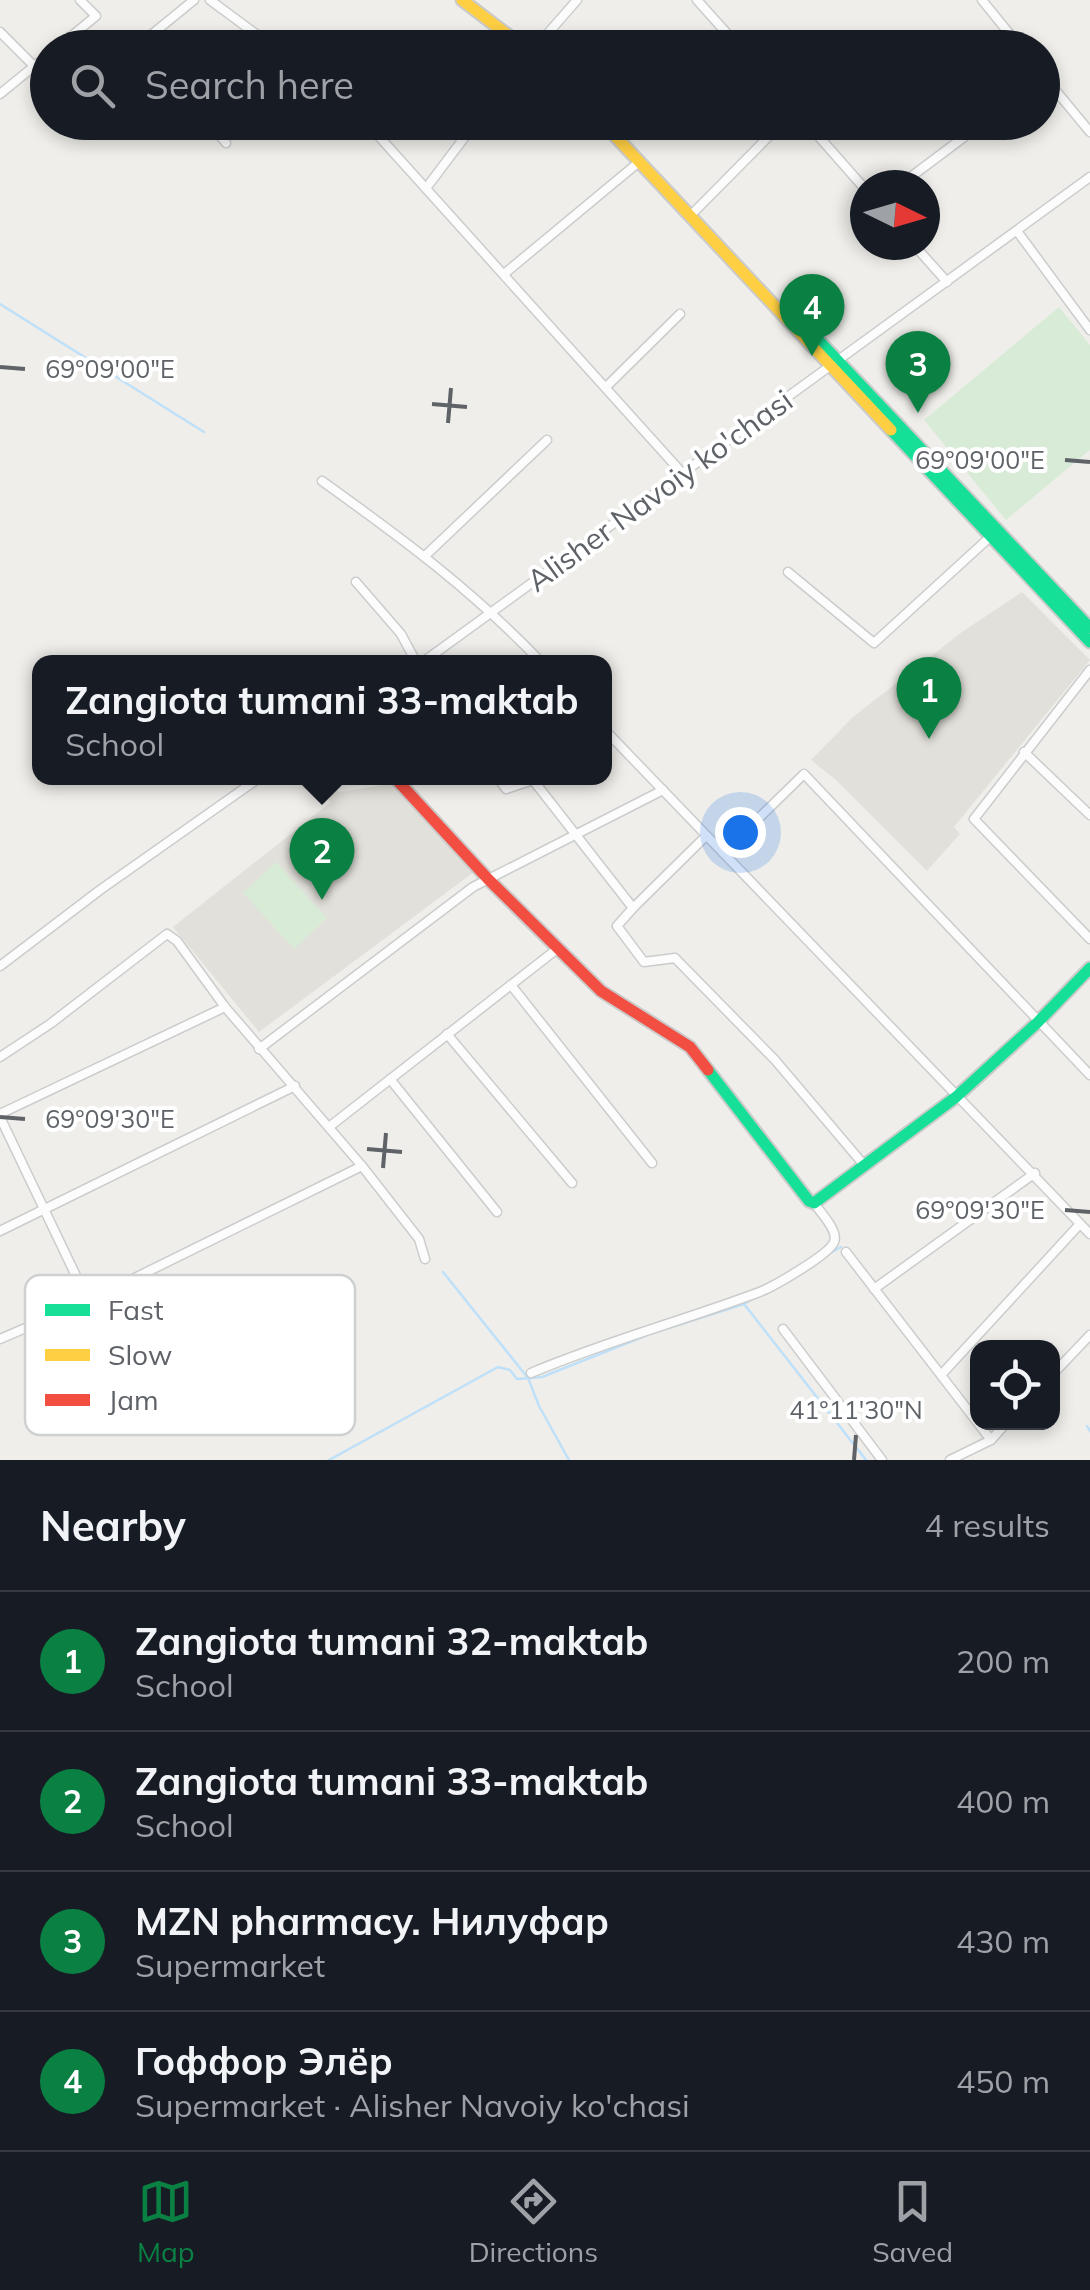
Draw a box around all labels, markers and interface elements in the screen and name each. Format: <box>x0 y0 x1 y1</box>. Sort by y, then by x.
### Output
search box <box>30 30 1060 140</box>
icon: search <box>65 58 120 113</box>
text: Search here <box>145 61 354 109</box>
north arrow <box>850 170 940 260</box>
pin: 4 <box>780 274 844 356</box>
pin: 3 <box>886 330 950 413</box>
text: 69°09'00"E <box>45 353 175 384</box>
street label: Alisher Navoiy ko'chasi <box>519 381 800 599</box>
text: 69°09'00"E <box>915 444 1045 475</box>
popup <box>32 655 612 785</box>
pin: 1 <box>896 656 962 739</box>
text: Zangiota tumani 33-maktab <box>65 676 579 724</box>
text: School <box>65 724 164 764</box>
your location <box>715 807 766 858</box>
pin: 2 <box>290 818 354 900</box>
text: 69°09'30"E <box>45 1103 175 1134</box>
text: 69°09'30"E <box>915 1194 1045 1225</box>
legend <box>25 1275 355 1435</box>
text: Fast <box>108 1292 164 1327</box>
text: Slow <box>108 1337 172 1372</box>
map controls <box>970 1340 1060 1430</box>
button: locate <box>970 1340 1060 1430</box>
text: Jam <box>108 1382 159 1417</box>
text: 41°11'30"N <box>789 1394 923 1425</box>
text: Nearby <box>40 1499 186 1552</box>
text: 4 results <box>925 1505 1050 1545</box>
text: Zangiota tumani 32-maktab <box>135 1617 648 1665</box>
text: 1 <box>63 1641 82 1681</box>
text: 200 m <box>956 1641 1050 1681</box>
text: School <box>135 1665 234 1705</box>
text: Zangiota tumani 33-maktab <box>135 1757 648 1805</box>
text: 2 <box>63 1781 82 1821</box>
text: 400 m <box>956 1781 1050 1821</box>
text: School <box>135 1805 234 1845</box>
text: MZN pharmacy. Нилуфар <box>135 1897 609 1945</box>
text: 3 <box>63 1921 82 1961</box>
text: 430 m <box>956 1921 1050 1961</box>
text: Supermarket <box>135 1945 325 1985</box>
text: Гоффор Элёр <box>135 2037 393 2085</box>
text: 4 <box>63 2061 82 2101</box>
text: 450 m <box>956 2061 1050 2101</box>
text: Supermarket · Alisher Navoiy ko'chasi <box>135 2085 690 2125</box>
tab: Map <box>137 2174 195 2269</box>
tab: Directions <box>469 2174 598 2269</box>
tab: Saved <box>872 2174 953 2269</box>

